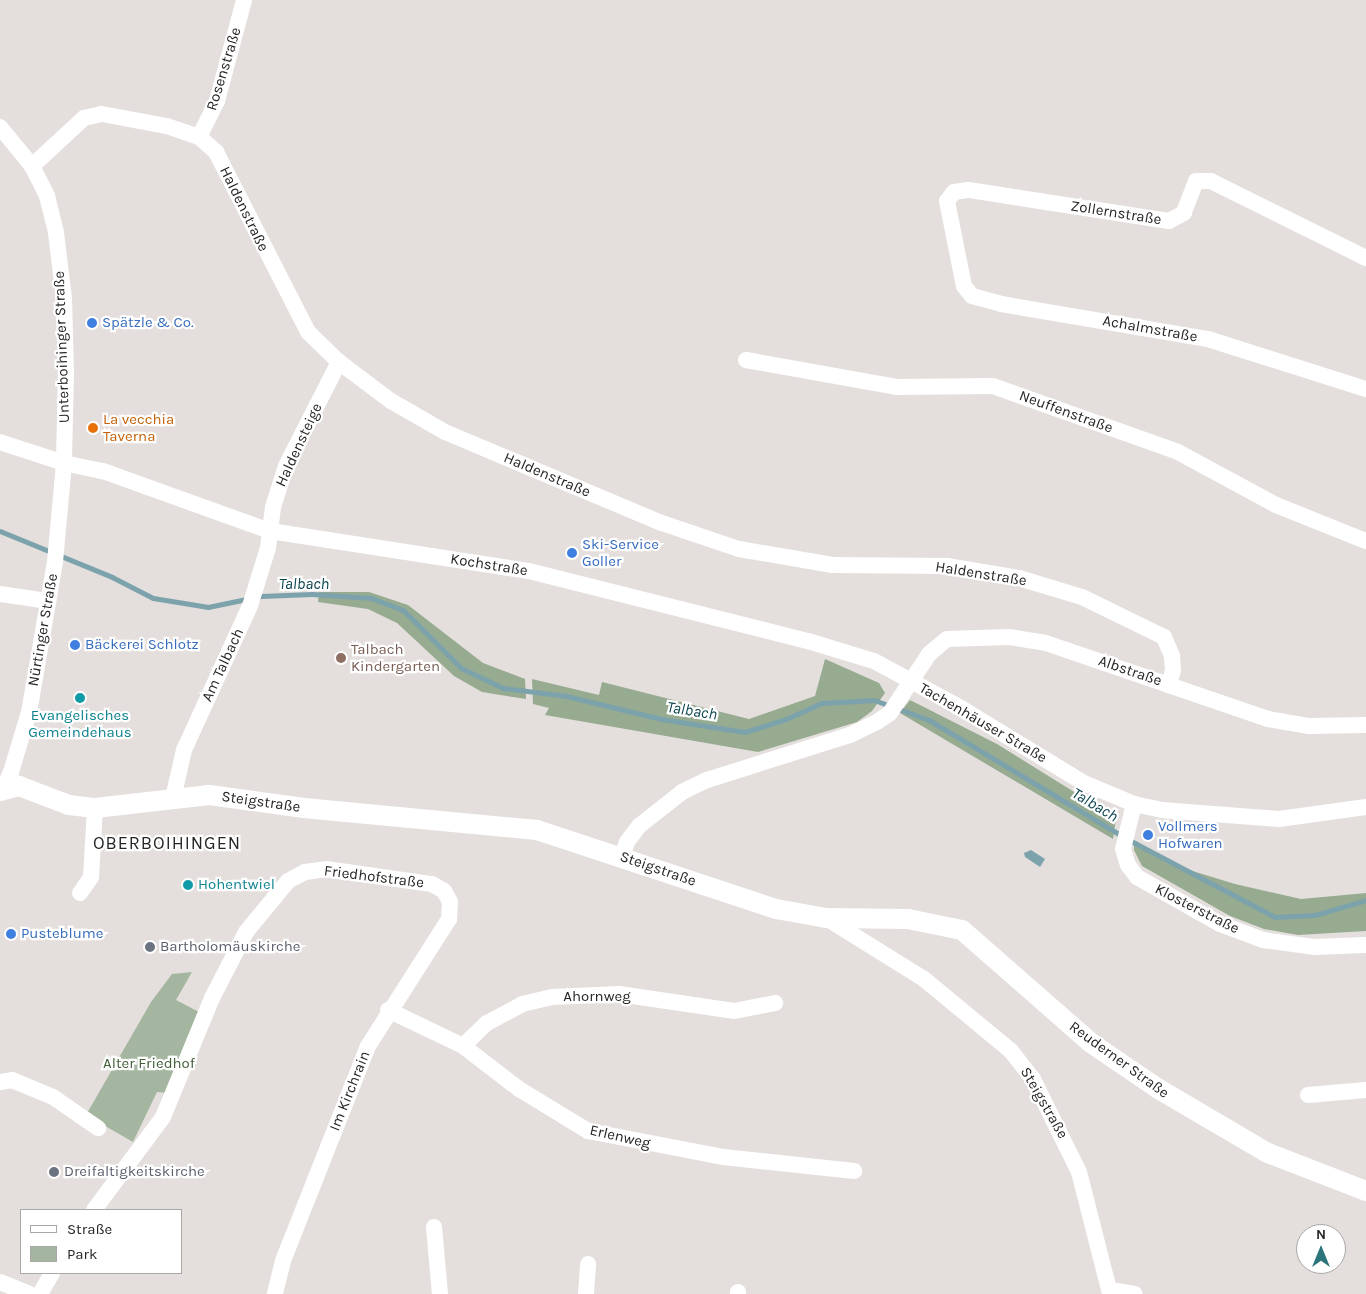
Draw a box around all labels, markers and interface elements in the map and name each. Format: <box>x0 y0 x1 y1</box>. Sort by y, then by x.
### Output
street label: Rosenstraße <box>203 25 245 113</box>
street label: Haldenstraße <box>216 164 272 254</box>
street label: Zollernstraße <box>1069 197 1163 229</box>
street label: Unterboihinger Straße <box>50 271 74 423</box>
street label: Achalmstraße <box>1101 312 1199 346</box>
place label: Spätzle & Co. <box>102 314 194 332</box>
marker: Spätzle & Co. <box>86 317 98 329</box>
street label: Neuffenstraße <box>1017 387 1115 437</box>
street label: Haldensteige <box>272 400 326 490</box>
place label: La vecchia Taverna <box>103 410 174 445</box>
marker: La vecchia Taverna <box>87 422 99 434</box>
street label: Haldenstraße <box>501 449 593 501</box>
place label: Ski-Service Goller <box>582 535 659 570</box>
marker: Ski-Service Goller <box>566 547 578 559</box>
street label: Kochstraße <box>449 550 529 580</box>
street label: Haldenstraße <box>934 558 1028 590</box>
street label: Nürtinger Straße <box>24 572 62 688</box>
water label: Talbach <box>279 574 329 594</box>
street label: Am Talbach <box>198 625 248 705</box>
place label: Bäckerei Schlotz <box>85 636 199 654</box>
marker: Bäckerei Schlotz <box>69 639 81 651</box>
place label: Talbach Kindergarten <box>351 640 440 675</box>
marker: Talbach Kindergarten <box>335 652 347 664</box>
street label: Albstraße <box>1096 652 1164 690</box>
street label: Tachenhäuser Straße <box>916 679 1050 767</box>
marker: Evangelisches Gemeindehaus <box>74 692 86 704</box>
water label: Talbach <box>665 698 719 724</box>
place label: Evangelisches Gemeindehaus <box>28 706 132 741</box>
water label: Talbach <box>1068 784 1122 826</box>
street label: Steigstraße <box>220 788 302 816</box>
place label: Vollmers Hofwaren <box>1158 817 1223 852</box>
marker: Vollmers Hofwaren <box>1142 829 1154 841</box>
district label: OBERBOIHINGEN <box>91 832 243 854</box>
street label: Steigstraße <box>618 848 698 890</box>
street label: Friedhofstraße <box>323 862 425 892</box>
place label: Hohentwiel <box>198 876 275 894</box>
marker: Hohentwiel <box>182 879 194 891</box>
street label: Klosterstraße <box>1152 880 1242 938</box>
place label: Pusteblume <box>21 925 104 943</box>
marker: Pusteblume <box>5 928 17 940</box>
place label: Bartholomäuskirche <box>160 938 300 956</box>
marker: Bartholomäuskirche <box>144 941 156 953</box>
street label: Ahornweg <box>563 988 631 1006</box>
street label: Reuderner Straße <box>1066 1018 1172 1102</box>
street label: Im Kirchrain <box>326 1048 374 1134</box>
park label: Alter Friedhof <box>103 1055 195 1073</box>
street label: Steigstraße <box>1016 1064 1072 1142</box>
street label: Erlenweg <box>588 1121 652 1153</box>
place label: Dreifaltigkeitskirche <box>64 1163 205 1181</box>
marker: Dreifaltigkeitskirche <box>48 1166 60 1178</box>
legend <box>20 1209 182 1274</box>
text: Straße <box>67 1220 112 1238</box>
north arrow <box>1296 1224 1346 1274</box>
text: N <box>1316 1226 1326 1243</box>
text: Park <box>67 1245 97 1263</box>

